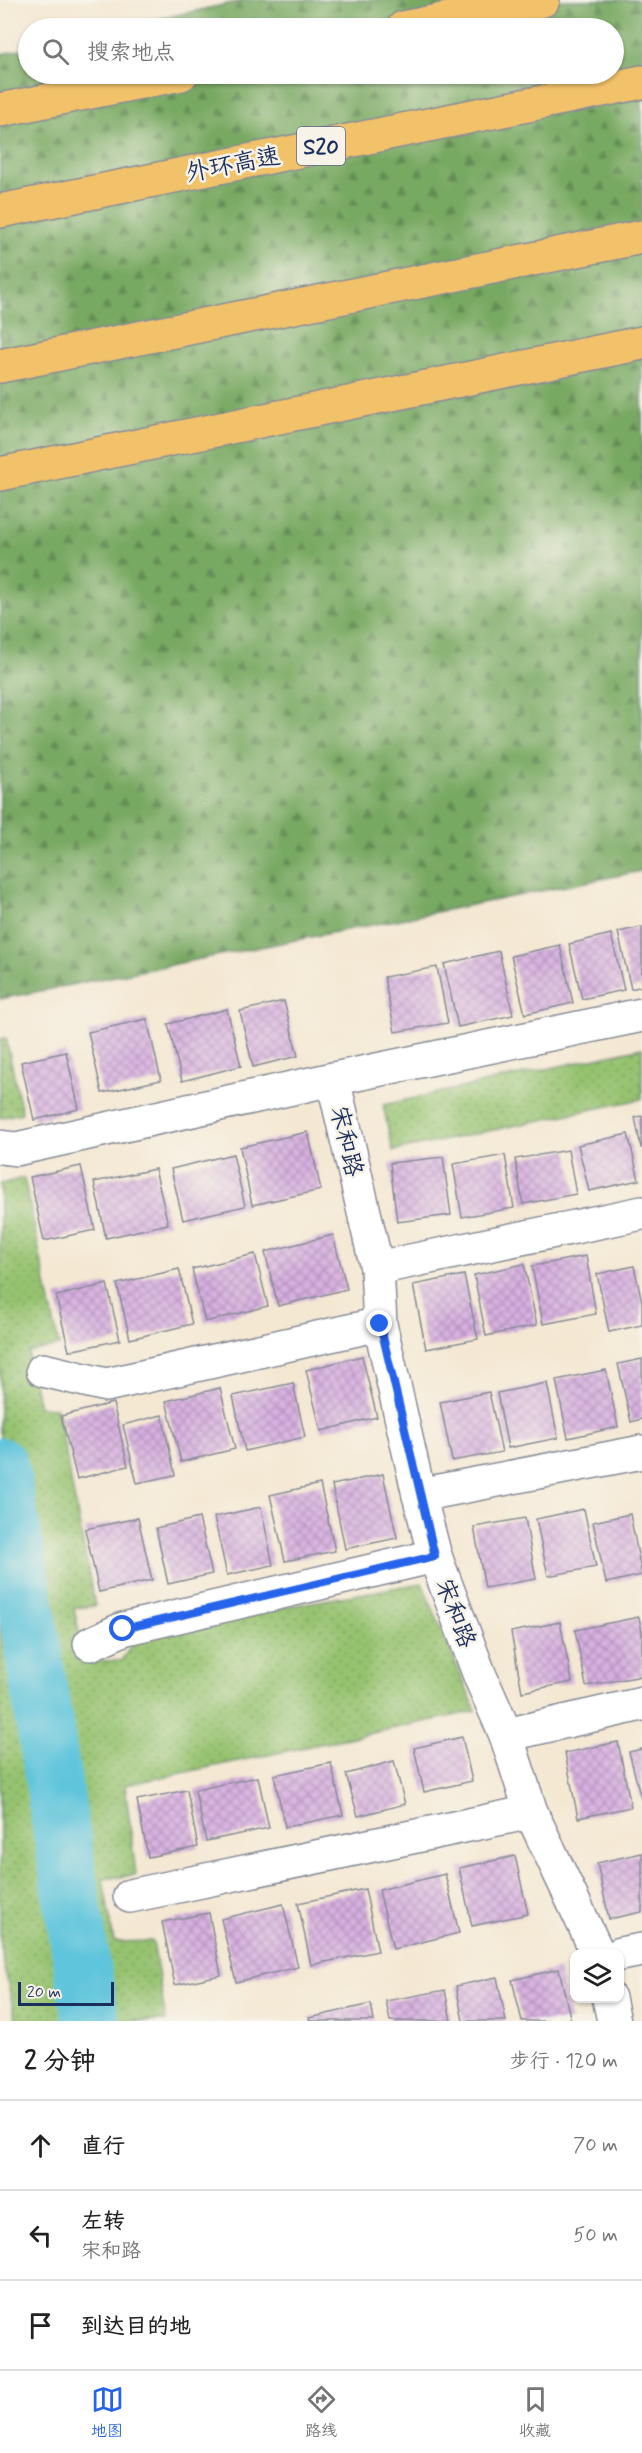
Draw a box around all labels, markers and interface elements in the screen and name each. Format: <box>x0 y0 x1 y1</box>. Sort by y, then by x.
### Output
search box <box>18 18 624 84</box>
icon: search <box>39 35 72 68</box>
text: 搜索地点 <box>87 39 175 67</box>
road number: S20 <box>297 127 345 165</box>
street label: 外环高速 <box>183 141 283 190</box>
street label: 宋和路 <box>322 1103 369 1180</box>
route end <box>366 1310 392 1336</box>
street label: 宋和路 <box>427 1574 482 1653</box>
route start <box>109 1615 135 1641</box>
map controls <box>570 1949 624 2003</box>
button: layers <box>570 1949 624 2003</box>
scale bar <box>18 1979 114 2006</box>
text: 20 m <box>27 1982 61 2003</box>
text: 2 分钟 <box>24 2045 96 2079</box>
text: 步行 · 120 m <box>510 2048 618 2075</box>
icon: ahead <box>24 2129 57 2162</box>
text: 70 m <box>573 2132 618 2159</box>
text: 直行 <box>81 2133 125 2161</box>
text: 左转 <box>81 2208 125 2236</box>
icon: left <box>24 2219 57 2252</box>
text: 50 m <box>573 2222 618 2249</box>
text: 宋和路 <box>81 2238 141 2265</box>
icon: arrive <box>24 2309 57 2342</box>
text: 到达目的地 <box>81 2313 191 2341</box>
tab: 地图 <box>91 2383 124 2442</box>
tab: 路线 <box>305 2383 338 2442</box>
tab: 收藏 <box>519 2383 552 2442</box>

